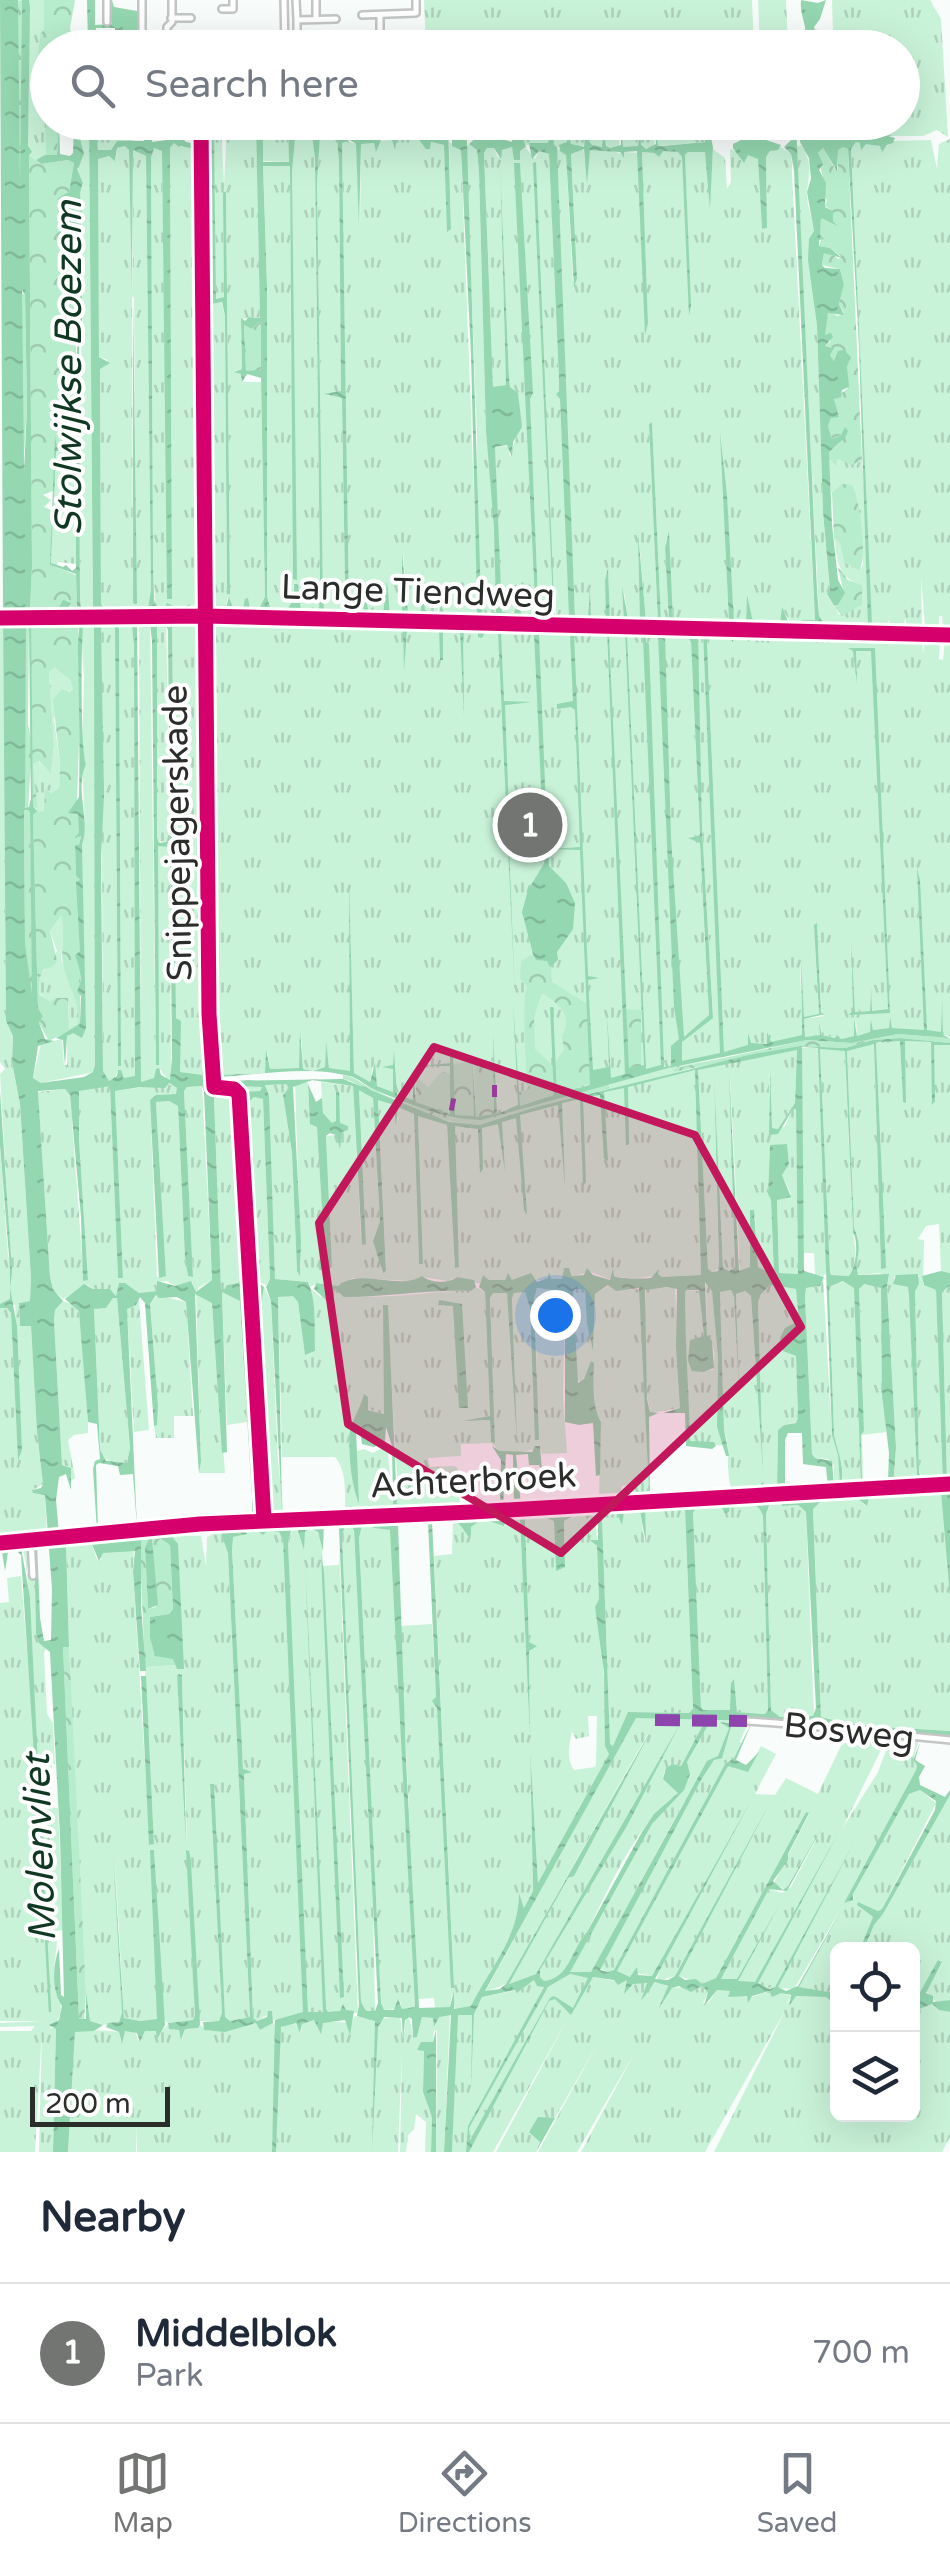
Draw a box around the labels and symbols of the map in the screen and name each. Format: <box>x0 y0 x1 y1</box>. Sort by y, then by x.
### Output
water label: Stolwijkse Boezem <box>46 199 92 535</box>
street label: Lange Tiendweg <box>280 566 556 618</box>
street label: Snippejagerskade <box>154 685 202 981</box>
pin: 1 <box>498 788 562 862</box>
your location <box>530 1290 581 1341</box>
street label: Achterbroek <box>369 1455 577 1507</box>
street label: Bosweg <box>781 1704 916 1760</box>
water label: Molenvliet <box>14 1749 66 1943</box>
scale bar <box>30 2082 170 2126</box>

